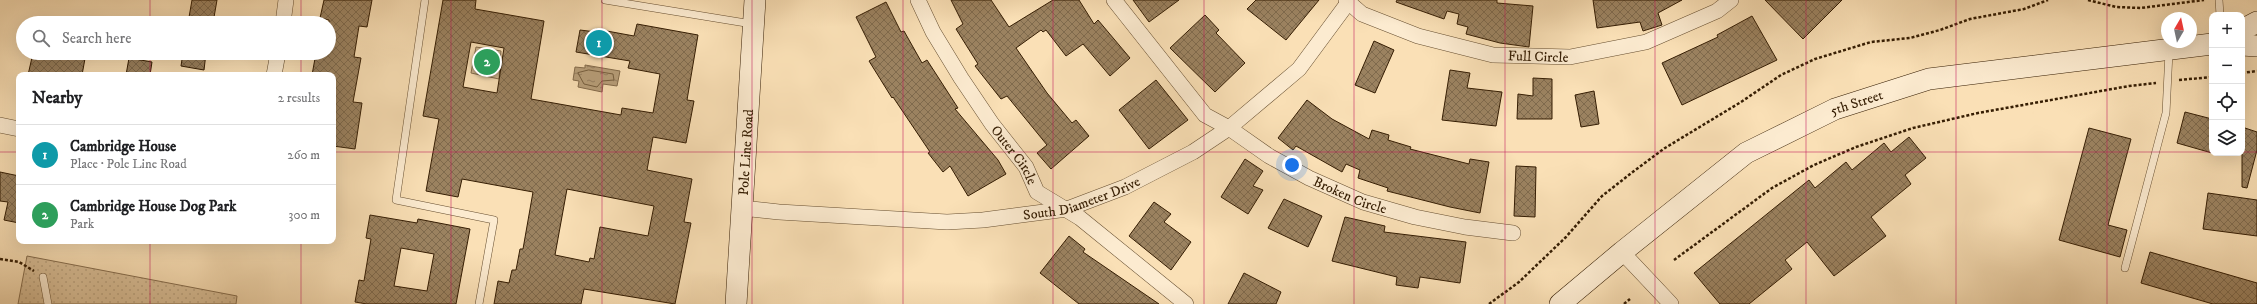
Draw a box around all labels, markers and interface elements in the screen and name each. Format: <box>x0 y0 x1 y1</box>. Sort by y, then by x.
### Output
north arrow <box>2161 12 2197 48</box>
map controls <box>2209 12 2245 156</box>
button: + <box>2209 12 2245 48</box>
search box <box>16 16 336 60</box>
icon: search <box>30 27 52 49</box>
pin: 1 <box>586 28 612 58</box>
text: Search here <box>62 29 131 48</box>
pin: 2 <box>474 47 500 77</box>
street label: Full Circle <box>1508 47 1569 67</box>
button: − <box>2209 48 2245 84</box>
button: locate <box>2209 84 2245 120</box>
street label: 5th Street <box>1827 86 1886 120</box>
text: Nearby <box>32 87 82 109</box>
text: 2 results <box>278 90 320 106</box>
street label: Pole Line Road <box>735 109 758 196</box>
button: layers <box>2209 120 2245 156</box>
street label: Outer Circle <box>986 122 1041 188</box>
text: Cambridge House <box>70 137 176 156</box>
text: 1 <box>43 147 47 163</box>
text: 260 m <box>287 147 320 163</box>
your location <box>1282 155 1302 175</box>
text: Place · Pole Line Road <box>70 156 187 172</box>
street label: South Diameter Drive <box>1022 173 1144 225</box>
street label: Broken Circle <box>1310 173 1389 218</box>
text: Cambridge House Dog Park <box>70 197 237 216</box>
text: 2 <box>42 207 48 223</box>
text: 300 m <box>289 207 320 223</box>
text: Park <box>70 216 94 232</box>

